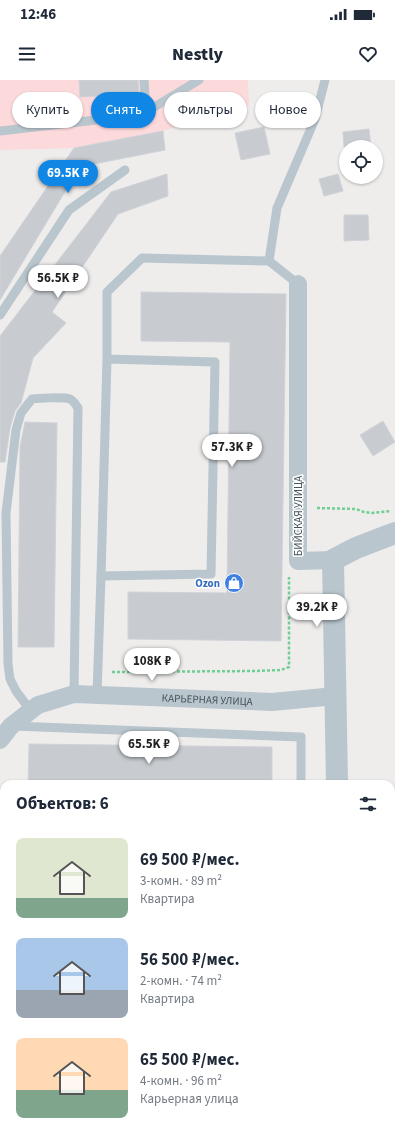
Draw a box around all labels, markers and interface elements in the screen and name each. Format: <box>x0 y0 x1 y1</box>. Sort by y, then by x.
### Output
text: 12:46 <box>20 4 56 25</box>
text: Nestly <box>172 42 223 67</box>
icon: menu <box>16 43 38 65</box>
icon: heart <box>357 43 379 65</box>
chip: Купить <box>12 92 83 128</box>
chip: Снять <box>91 92 156 128</box>
chip: Фильтры <box>164 92 247 128</box>
chip: Новое <box>255 92 321 128</box>
map controls <box>339 140 383 184</box>
button: locate <box>339 140 383 184</box>
pin: 69.5K ₽ <box>31 160 105 194</box>
text: 69.5K ₽ <box>47 164 89 182</box>
pin: 56.5K ₽ <box>21 265 95 299</box>
text: 56.5K ₽ <box>37 269 79 287</box>
pin: 57.3K ₽ <box>195 434 269 468</box>
text: 57.3K ₽ <box>211 438 253 456</box>
street label: БИЙСКАЯ УЛИЦА <box>291 476 306 556</box>
shop icon: Ozon <box>223 572 245 594</box>
place label: Ozon <box>195 576 220 591</box>
pin: 39.2K ₽ <box>280 594 354 628</box>
text: 39.2K ₽ <box>296 598 338 616</box>
pin: 108K ₽ <box>119 648 185 682</box>
text: 108K ₽ <box>133 652 171 670</box>
street label: КАРЬЕРНАЯ УЛИЦА <box>161 690 253 709</box>
pin: 65.5K ₽ <box>112 731 186 765</box>
text: 65.5K ₽ <box>128 735 170 753</box>
text: Объектов: 6 <box>16 792 109 816</box>
icon: filters <box>357 793 379 815</box>
text: 69 500 ₽/мес. <box>140 848 239 872</box>
icon: home <box>48 854 96 902</box>
text: 3-комн. · 89 m² <box>140 872 222 890</box>
text: Квартира <box>140 890 195 908</box>
text: 56 500 ₽/мес. <box>140 948 239 972</box>
icon: home <box>48 954 96 1002</box>
text: 2-комн. · 74 m² <box>140 972 222 990</box>
text: Квартира <box>140 990 195 1008</box>
text: 65 500 ₽/мес. <box>140 1048 239 1072</box>
icon: home <box>48 1054 96 1102</box>
text: 4-комн. · 96 m² <box>140 1072 222 1090</box>
text: Карьерная улица <box>140 1090 239 1108</box>

